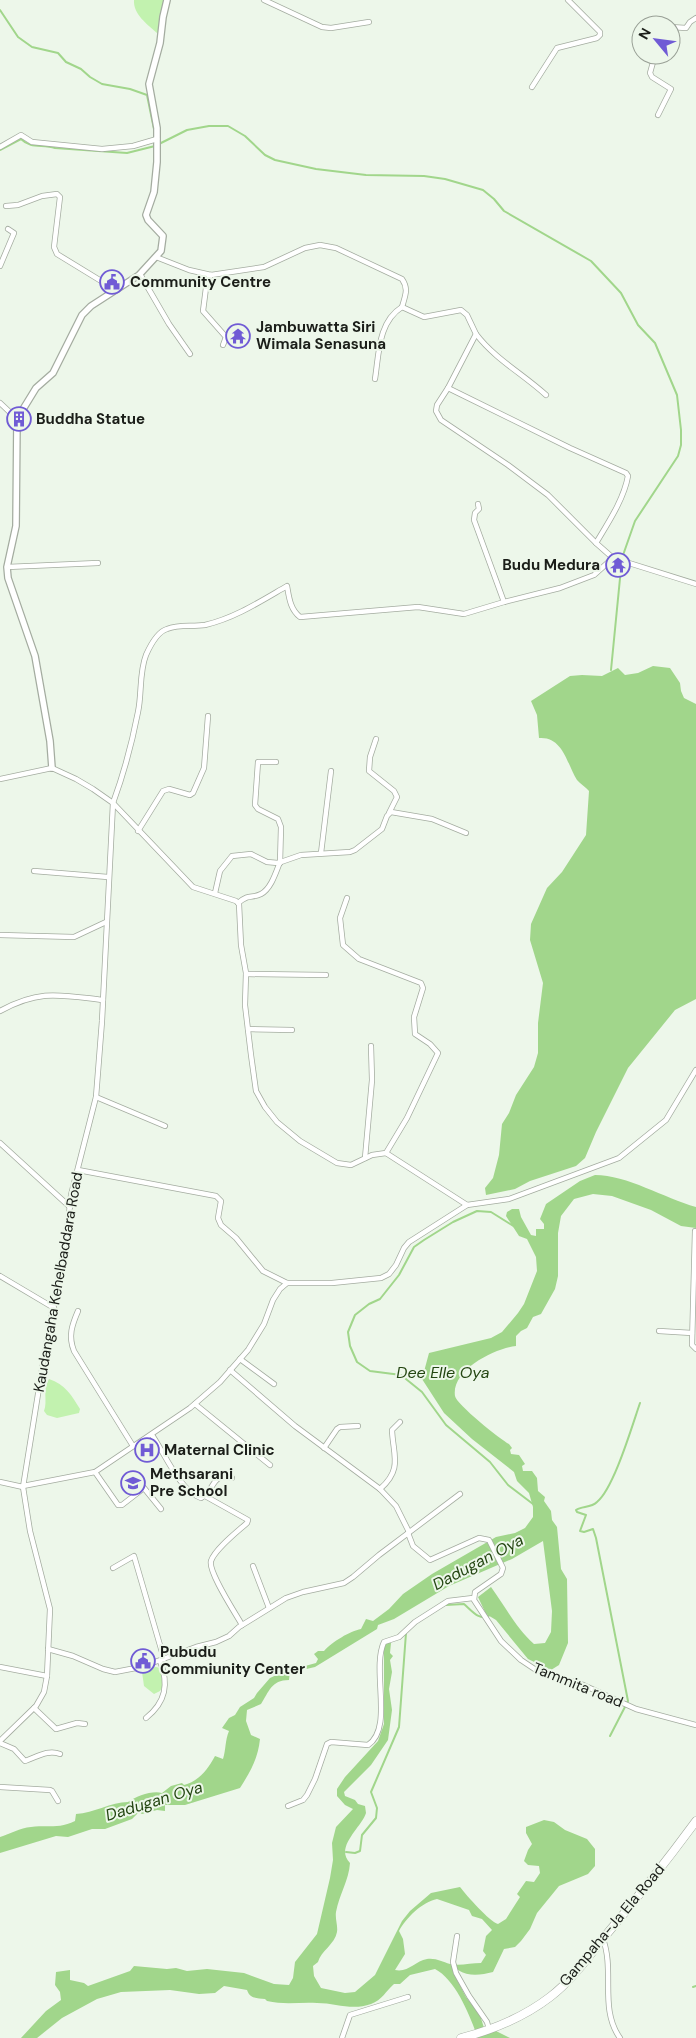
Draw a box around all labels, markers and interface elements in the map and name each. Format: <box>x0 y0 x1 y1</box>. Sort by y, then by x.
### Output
north arrow <box>631 15 681 65</box>
text: N <box>634 25 655 43</box>
public building icon: Community Centre <box>99 269 125 295</box>
place label: Community Centre <box>130 272 271 292</box>
place label: Jambuwatta Siri Wimala Senasuna <box>256 317 386 354</box>
temple icon: Jambuwatta Siri Wimala Senasuna <box>225 323 251 349</box>
building icon: Buddha Statue <box>6 406 32 432</box>
place label: Buddha Statue <box>36 409 145 429</box>
temple icon: Budu Medura <box>605 552 631 578</box>
place label: Budu Medura <box>502 555 600 575</box>
street label: Kaudangaha Kehelbaddara Road <box>29 1170 87 1394</box>
water label: Dee Elle Oya <box>396 1362 490 1383</box>
hospital icon: Maternal Clinic <box>134 1437 160 1463</box>
place label: Maternal Clinic <box>164 1440 275 1460</box>
place label: Methsarani Pre School <box>150 1464 233 1501</box>
school or university icon: Methsarani Pre School <box>120 1470 146 1496</box>
water label: Dadugan Oya <box>429 1529 527 1595</box>
place label: Pubudu Commiunity Center <box>160 1642 305 1679</box>
public building icon: Pubudu Commiunity Center <box>130 1648 156 1674</box>
street label: Tammita road <box>530 1658 626 1712</box>
water label: Dadugan Oya <box>103 1776 205 1826</box>
street label: Gampaha-Ja Ela Road <box>555 1860 669 1990</box>

